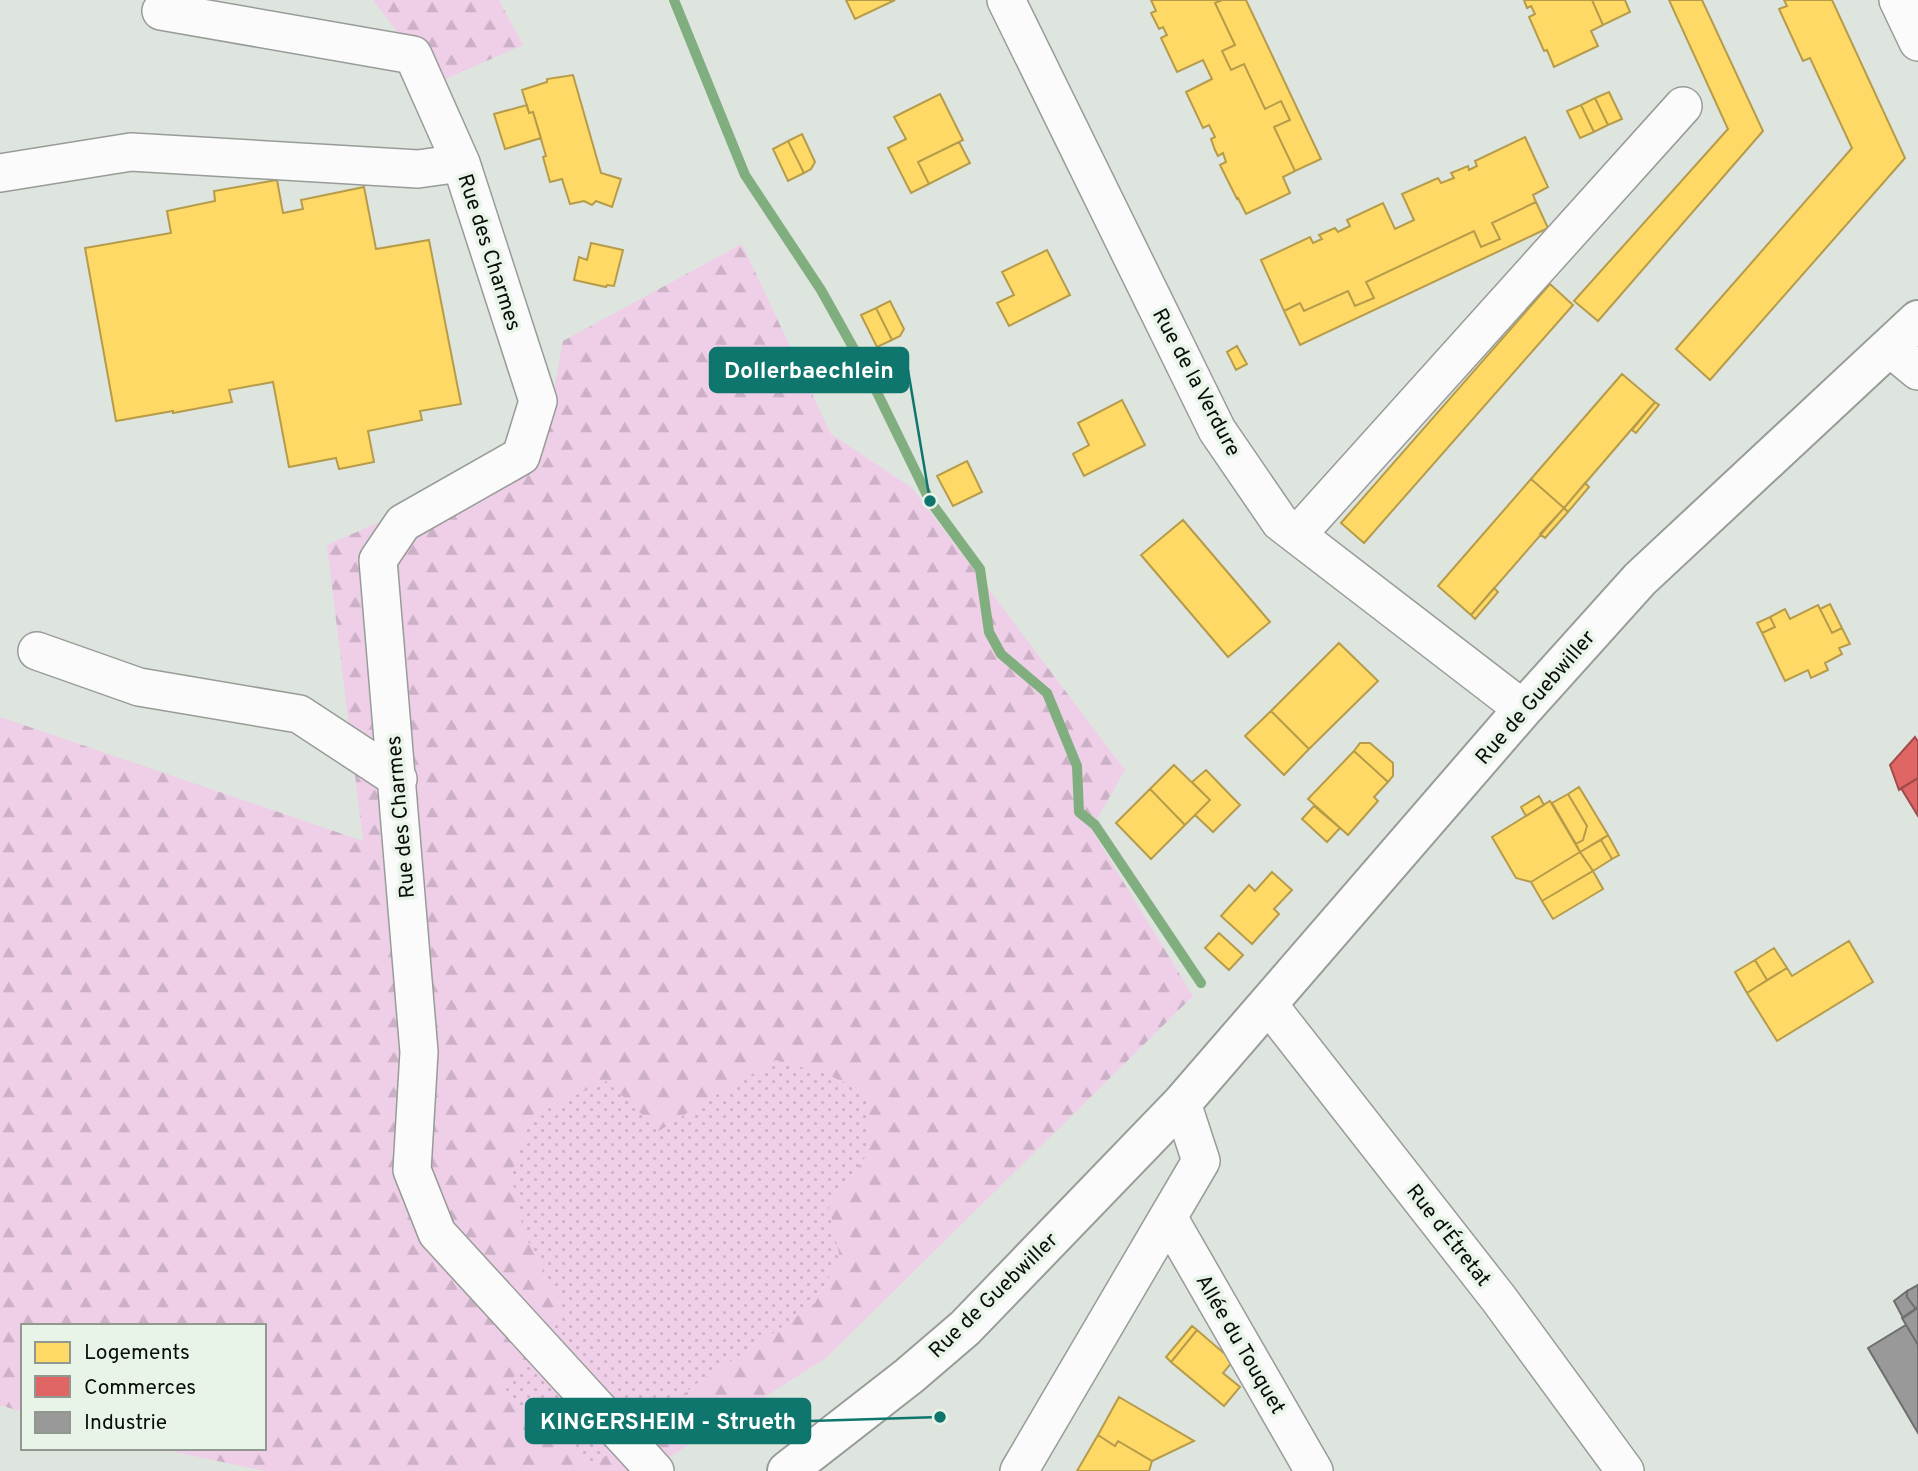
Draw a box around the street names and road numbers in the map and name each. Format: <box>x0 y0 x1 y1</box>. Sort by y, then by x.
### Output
street label: Rue des Charmes <box>451 171 527 334</box>
street label: Rue de la Verdure <box>1145 304 1246 461</box>
street label: Rue de Guebwiller <box>1470 625 1602 771</box>
street label: Rue des Charmes <box>381 734 422 899</box>
street label: Rue d'Étretat <box>1399 1179 1497 1293</box>
street label: Rue de Guebwiller <box>924 1227 1064 1365</box>
street label: Allée du Touquet <box>1189 1270 1291 1419</box>

